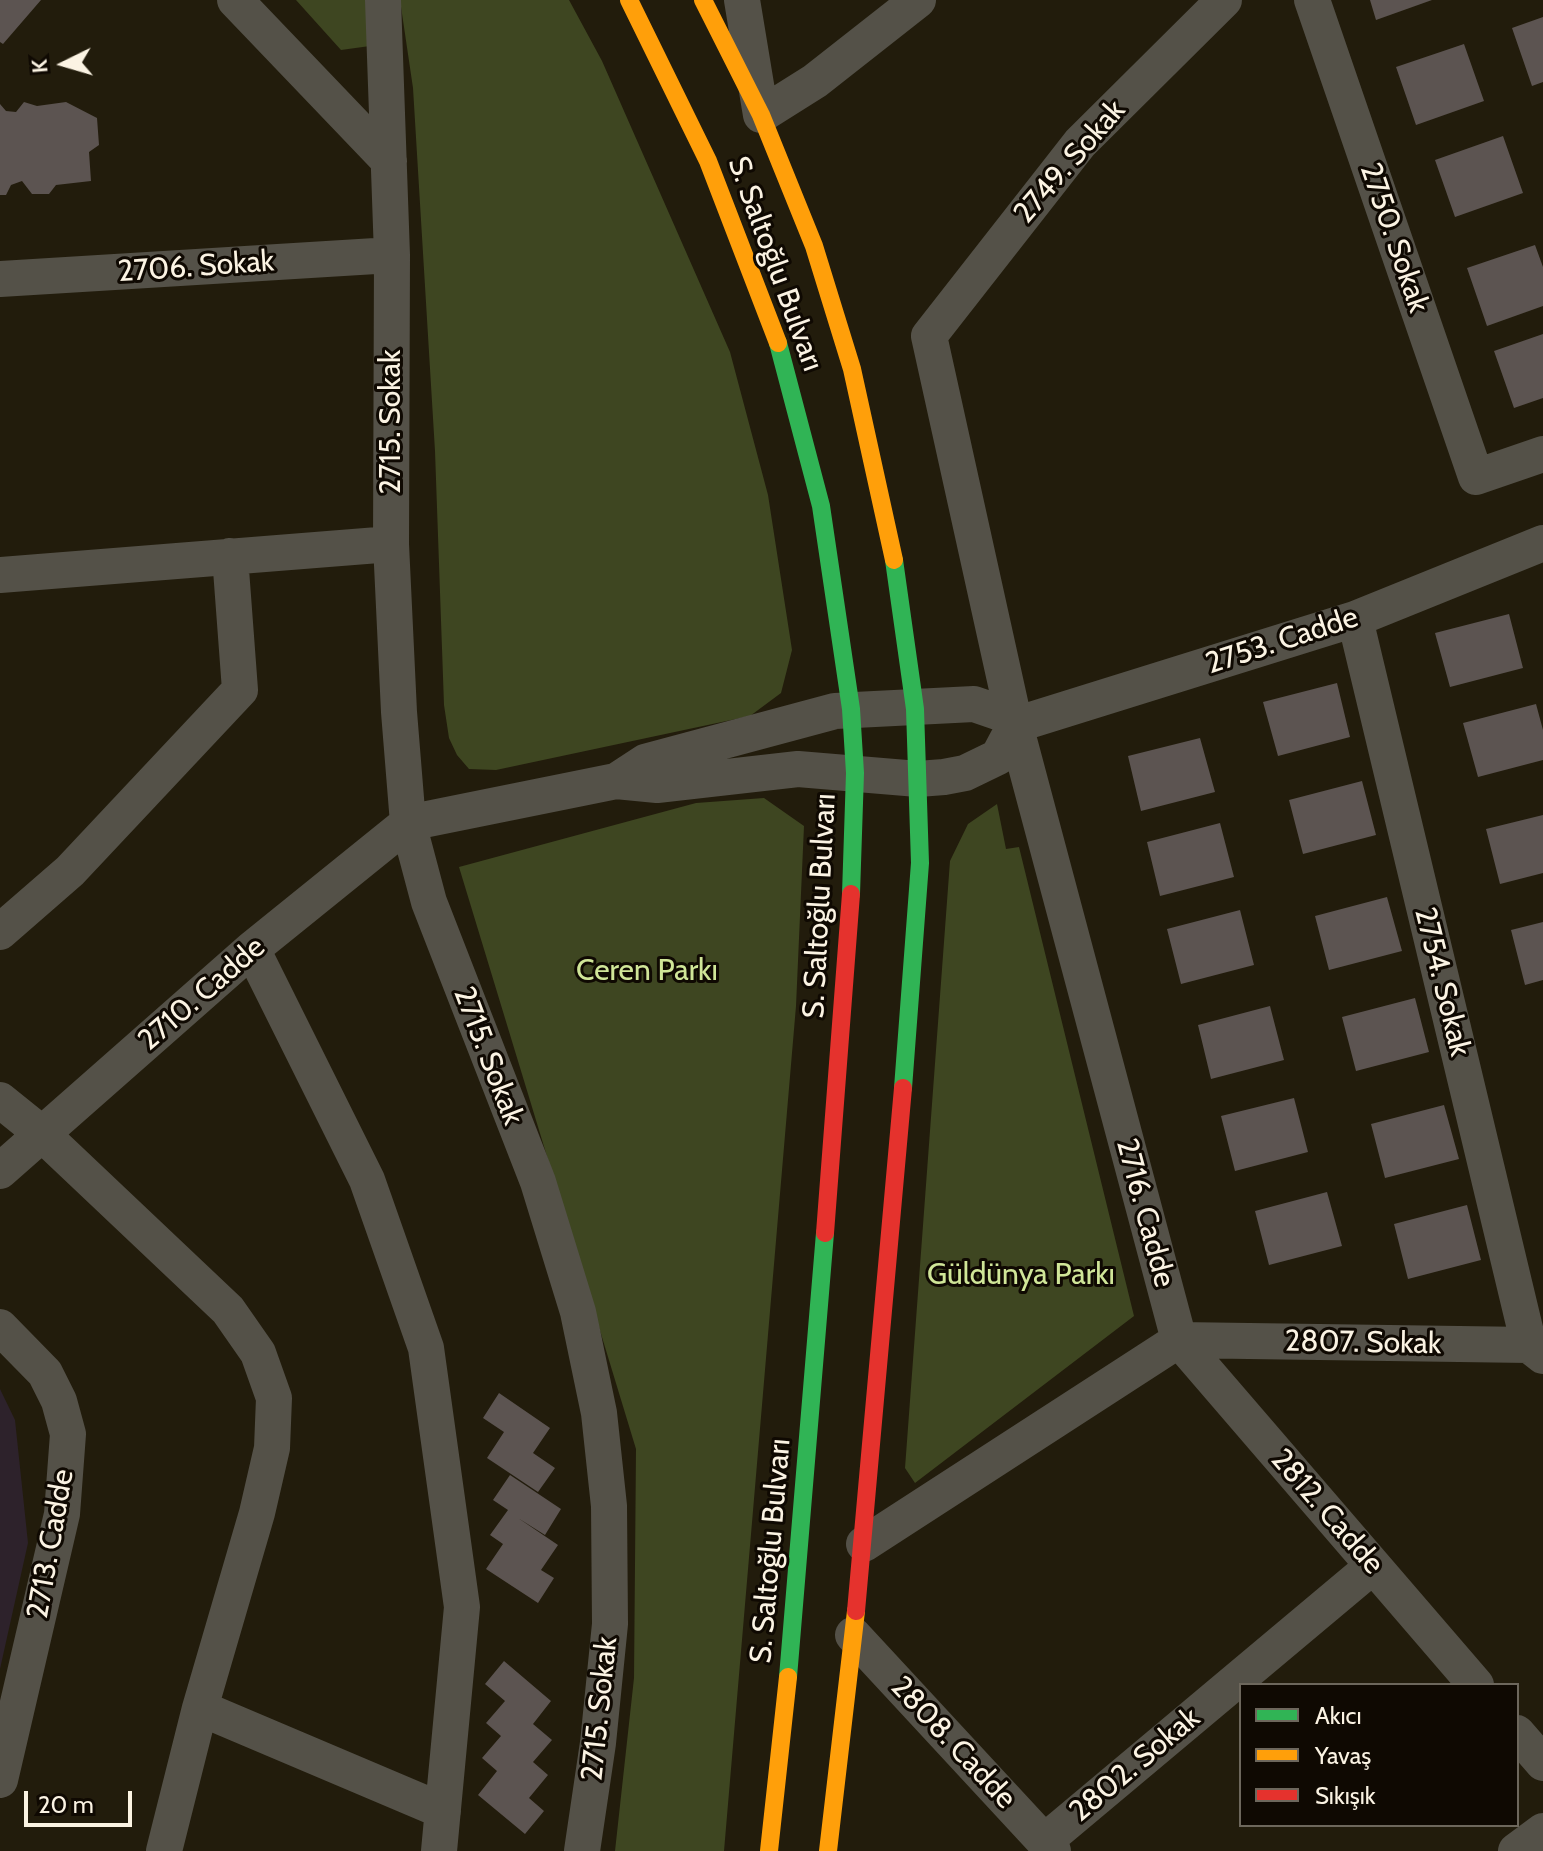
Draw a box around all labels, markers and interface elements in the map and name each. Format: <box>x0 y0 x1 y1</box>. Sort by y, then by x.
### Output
north arrow <box>24 24 104 104</box>
text: K <box>26 58 54 74</box>
street label: 2749. Sokak <box>1007 93 1133 231</box>
street label: S. Saltoğlu Bulvarı <box>720 152 830 376</box>
street label: 2750. Sokak <box>1352 159 1436 317</box>
street label: 2706. Sokak <box>117 244 275 290</box>
street label: 2715. Sokak <box>373 350 409 494</box>
street label: 2753. Cadde <box>1201 599 1363 683</box>
street label: S. Saltoğlu Bulvarı <box>796 792 844 1020</box>
street label: 2754. Sokak <box>1406 904 1478 1060</box>
street label: 2710. Cadde <box>132 929 272 1059</box>
park label: Ceren Parkı <box>576 953 718 989</box>
street label: 2715. Sokak <box>445 982 531 1130</box>
street label: 2716. Cadde <box>1108 1135 1182 1291</box>
park label: Güldünya Parkı <box>927 1257 1115 1293</box>
street label: 2807. Sokak <box>1284 1324 1442 1362</box>
street label: S. Saltoğlu Bulvarı <box>743 1437 799 1665</box>
street label: 2812. Cadde <box>1263 1442 1391 1582</box>
street label: 2713. Cadde <box>20 1466 82 1622</box>
street label: 2715. Sokak <box>575 1635 625 1783</box>
street label: 2808. Cadde <box>883 1669 1023 1817</box>
legend <box>1239 1683 1519 1827</box>
street label: 2802. Sokak <box>1063 1700 1207 1830</box>
text: Akıcı <box>1315 1701 1362 1730</box>
text: Yavaş <box>1315 1741 1371 1770</box>
scale bar <box>28 1775 136 1825</box>
text: Sıkışık <box>1315 1781 1376 1810</box>
text: 20 m <box>38 1790 94 1819</box>

